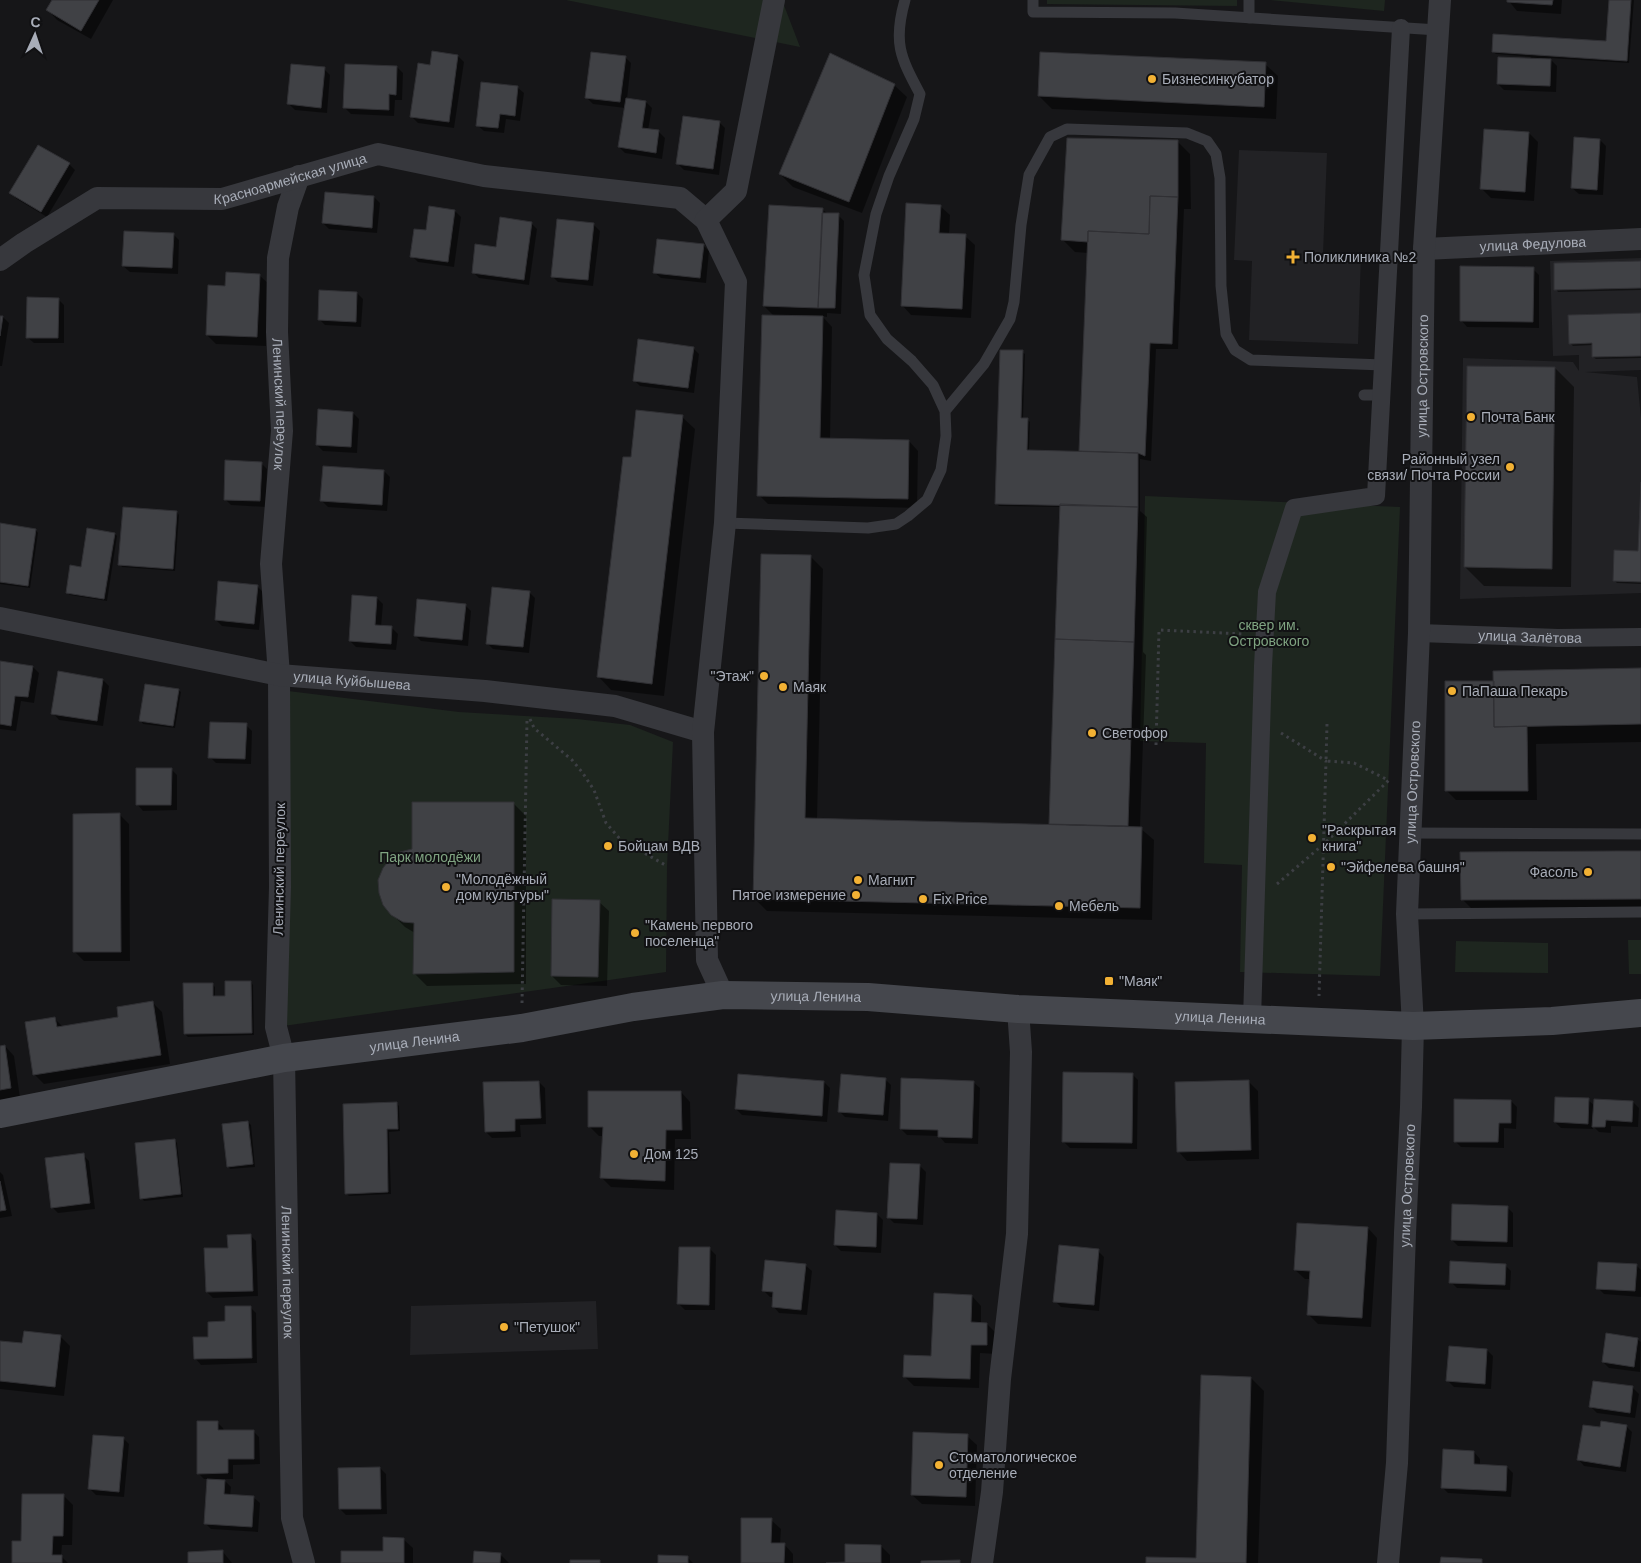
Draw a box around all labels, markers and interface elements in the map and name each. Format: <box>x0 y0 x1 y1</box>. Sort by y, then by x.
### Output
north arrow <box>10 10 60 60</box>
text: С <box>30 14 41 30</box>
place label: Бизнесинкубатор <box>1162 71 1274 87</box>
marker: Бизнесинкубатор <box>1146 73 1158 85</box>
street label: Красноармейская улица <box>214 150 369 207</box>
street label: улица Федулова <box>1479 234 1587 254</box>
place label: Поликлиника №2 <box>1304 249 1416 265</box>
marker: Поликлиника №2 <box>1286 250 1300 264</box>
street label: улица Островского <box>1414 314 1431 438</box>
street label: Ленинский переулок <box>269 337 290 472</box>
place label: Почта Банк <box>1481 409 1555 425</box>
marker: Почта Банк <box>1465 411 1477 423</box>
place label: Районный узел связи/ Почта России <box>1367 451 1500 483</box>
marker: Районный узел связи/ Почта России <box>1504 461 1516 473</box>
park label: сквер им. Островского <box>1229 617 1310 649</box>
street label: улица Залётова <box>1478 627 1582 646</box>
street label: улица Куйбышева <box>293 668 411 693</box>
place label: "Этаж" <box>711 668 754 684</box>
marker: "Этаж" <box>758 670 770 682</box>
place label: Maяк <box>793 679 827 695</box>
marker: Maяк <box>777 681 789 693</box>
place label: ПаПаша Пекарь <box>1462 683 1568 699</box>
marker: ПаПаша Пекарь <box>1446 685 1458 697</box>
street label: улица Островского <box>1402 720 1423 844</box>
place label: Светофор <box>1102 725 1168 741</box>
marker: Светофор <box>1086 727 1098 739</box>
street label: Ленинский переулок <box>270 802 288 935</box>
place label: "Раскрытая книга" <box>1322 822 1396 854</box>
marker: "Раскрытая книга" <box>1306 832 1318 844</box>
place label: Бойцам ВДВ <box>618 838 700 854</box>
marker: Бойцам ВДВ <box>602 840 614 852</box>
park label: Парк молодёжи <box>379 849 481 865</box>
place label: "Эйфелева башня" <box>1341 859 1465 875</box>
marker: "Эйфелева башня" <box>1325 861 1337 873</box>
place label: Фасоль <box>1529 864 1578 880</box>
marker: Фасоль <box>1582 866 1594 878</box>
place label: "Молодёжный дом культуры" <box>456 871 549 903</box>
place label: Магнит <box>868 872 915 888</box>
marker: Магнит <box>852 874 864 886</box>
marker: "Молодёжный дом культуры" <box>440 881 452 893</box>
place label: Пятое измерение <box>732 887 846 903</box>
marker: Пятое измерение <box>850 889 862 901</box>
place label: Fix Price <box>933 891 988 907</box>
marker: Fix Price <box>917 893 929 905</box>
place label: Мебель <box>1069 898 1119 914</box>
marker: Мебель <box>1053 900 1065 912</box>
place label: "Камень первого поселенца" <box>645 917 753 949</box>
marker: "Камень первого поселенца" <box>629 927 641 939</box>
place label: "Маяк" <box>1119 973 1162 989</box>
marker: "Маяк" <box>1103 975 1115 987</box>
street label: улица Ленина <box>771 988 861 1005</box>
street label: улица Ленина <box>1175 1008 1266 1028</box>
street label: улица Ленина <box>369 1028 461 1055</box>
street label: улица Островского <box>1397 1123 1418 1247</box>
place label: Дом 125 <box>644 1146 699 1162</box>
marker: Дом 125 <box>628 1148 640 1160</box>
street label: Ленинский переулок <box>279 1206 297 1340</box>
place label: "Петушок" <box>514 1319 580 1335</box>
marker: "Петушок" <box>498 1321 510 1333</box>
place label: Стоматологическое отделение <box>949 1449 1077 1481</box>
marker: Стоматологическое отделение <box>933 1459 945 1471</box>

